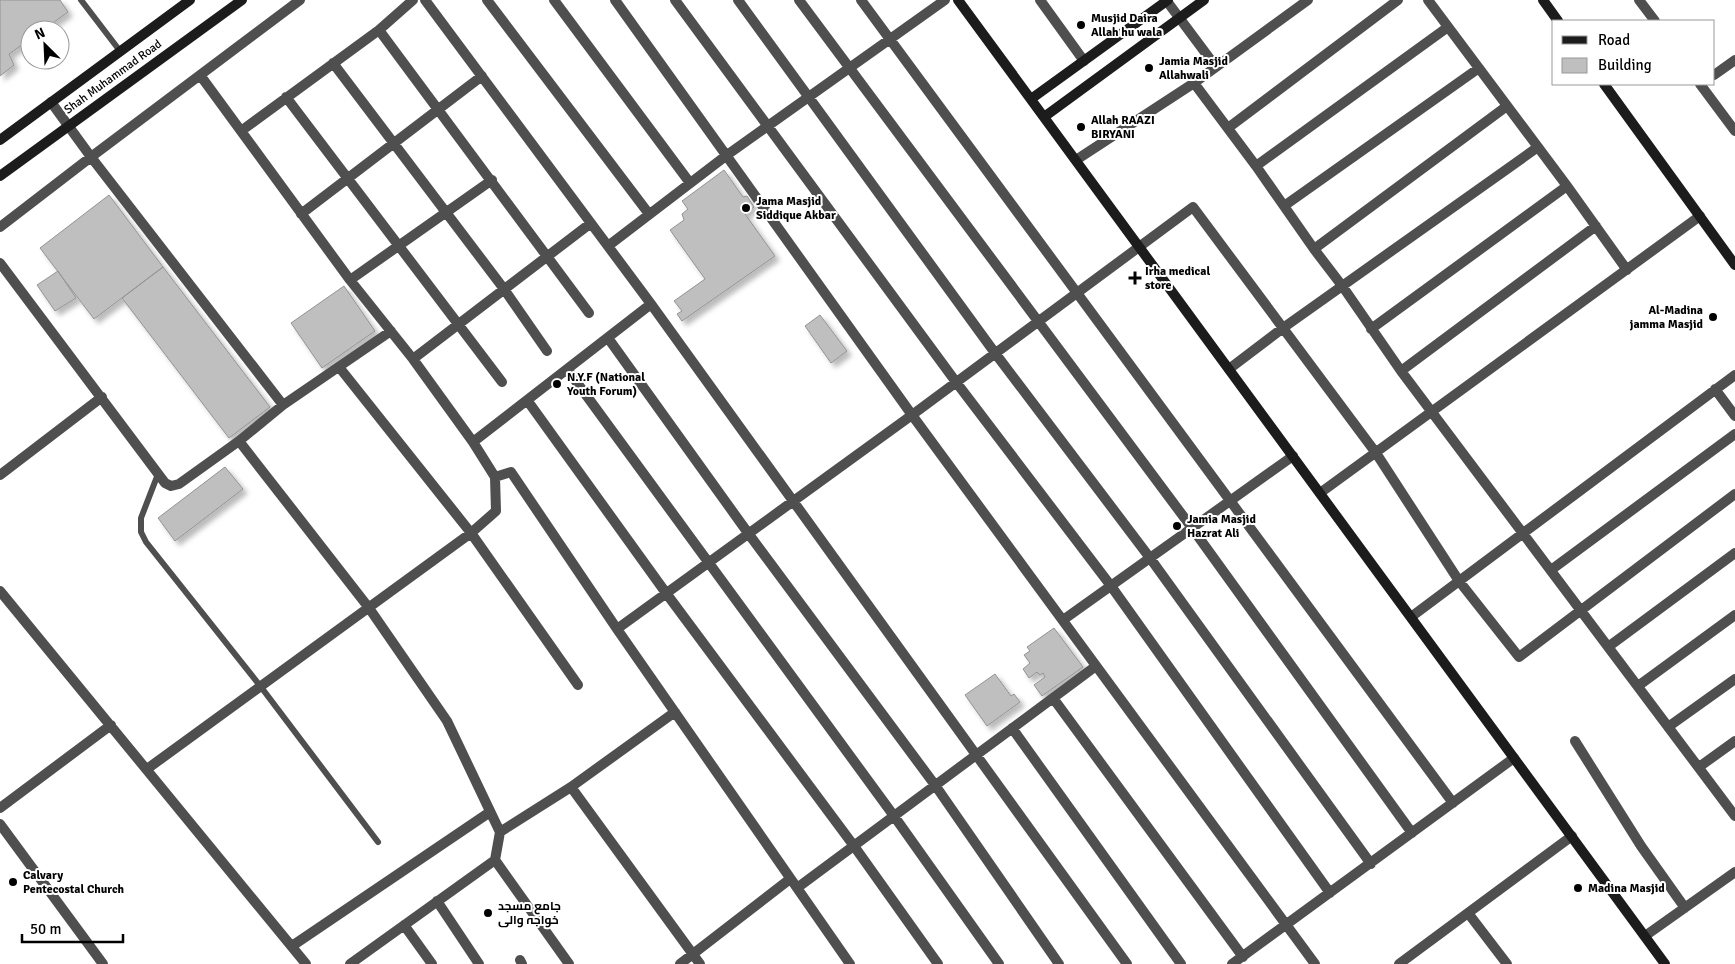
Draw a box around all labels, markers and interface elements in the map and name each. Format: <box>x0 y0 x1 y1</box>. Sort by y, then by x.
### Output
place label: Musjid Daira Allah hu wala <box>1091 11 1162 40</box>
marker: Musjid Daira Allah hu wala <box>1075 19 1087 31</box>
north arrow <box>20 20 70 70</box>
legend <box>1552 20 1715 85</box>
text: N <box>32 24 48 43</box>
text: Road <box>1598 31 1630 49</box>
street label: Shah Muhammad Road <box>61 36 165 118</box>
place label: Jamia Masjid Allahwali <box>1159 54 1228 83</box>
text: Building <box>1598 56 1652 74</box>
marker: Jamia Masjid Allahwali <box>1143 62 1155 74</box>
place label: Allah RAAZI BIRYANI <box>1091 113 1155 142</box>
marker: Allah RAAZI BIRYANI <box>1075 121 1087 133</box>
place label: Jama Masjid Siddique Akbar <box>756 194 836 223</box>
marker: Jama Masjid Siddique Akbar <box>740 202 752 214</box>
place label: Irha medical store <box>1145 264 1210 293</box>
marker: Irha medical store <box>1129 272 1141 284</box>
place label: Al-Madina jamma Masjid <box>1630 303 1704 332</box>
marker: Al-Madina jamma Masjid <box>1707 311 1719 323</box>
place label: N.Y.F (National Youth Forum) <box>566 370 645 399</box>
marker: N.Y.F (National Youth Forum) <box>551 378 563 390</box>
place label: Jamia Masjid Hazrat Ali <box>1187 512 1256 541</box>
marker: Jamia Masjid Hazrat Ali <box>1171 520 1183 532</box>
place label: Calvary Pentecostal Church <box>23 868 125 897</box>
marker: Calvary Pentecostal Church <box>7 876 19 888</box>
place label: Madina Masjid <box>1588 881 1665 896</box>
marker: Madina Masjid <box>1572 882 1584 894</box>
place label: جامع مسجد خواجہ والی <box>498 899 561 928</box>
marker: جامع مسجد خواجہ والی <box>482 907 494 919</box>
scale bar <box>22 912 124 944</box>
text: 50 m <box>30 920 61 938</box>

